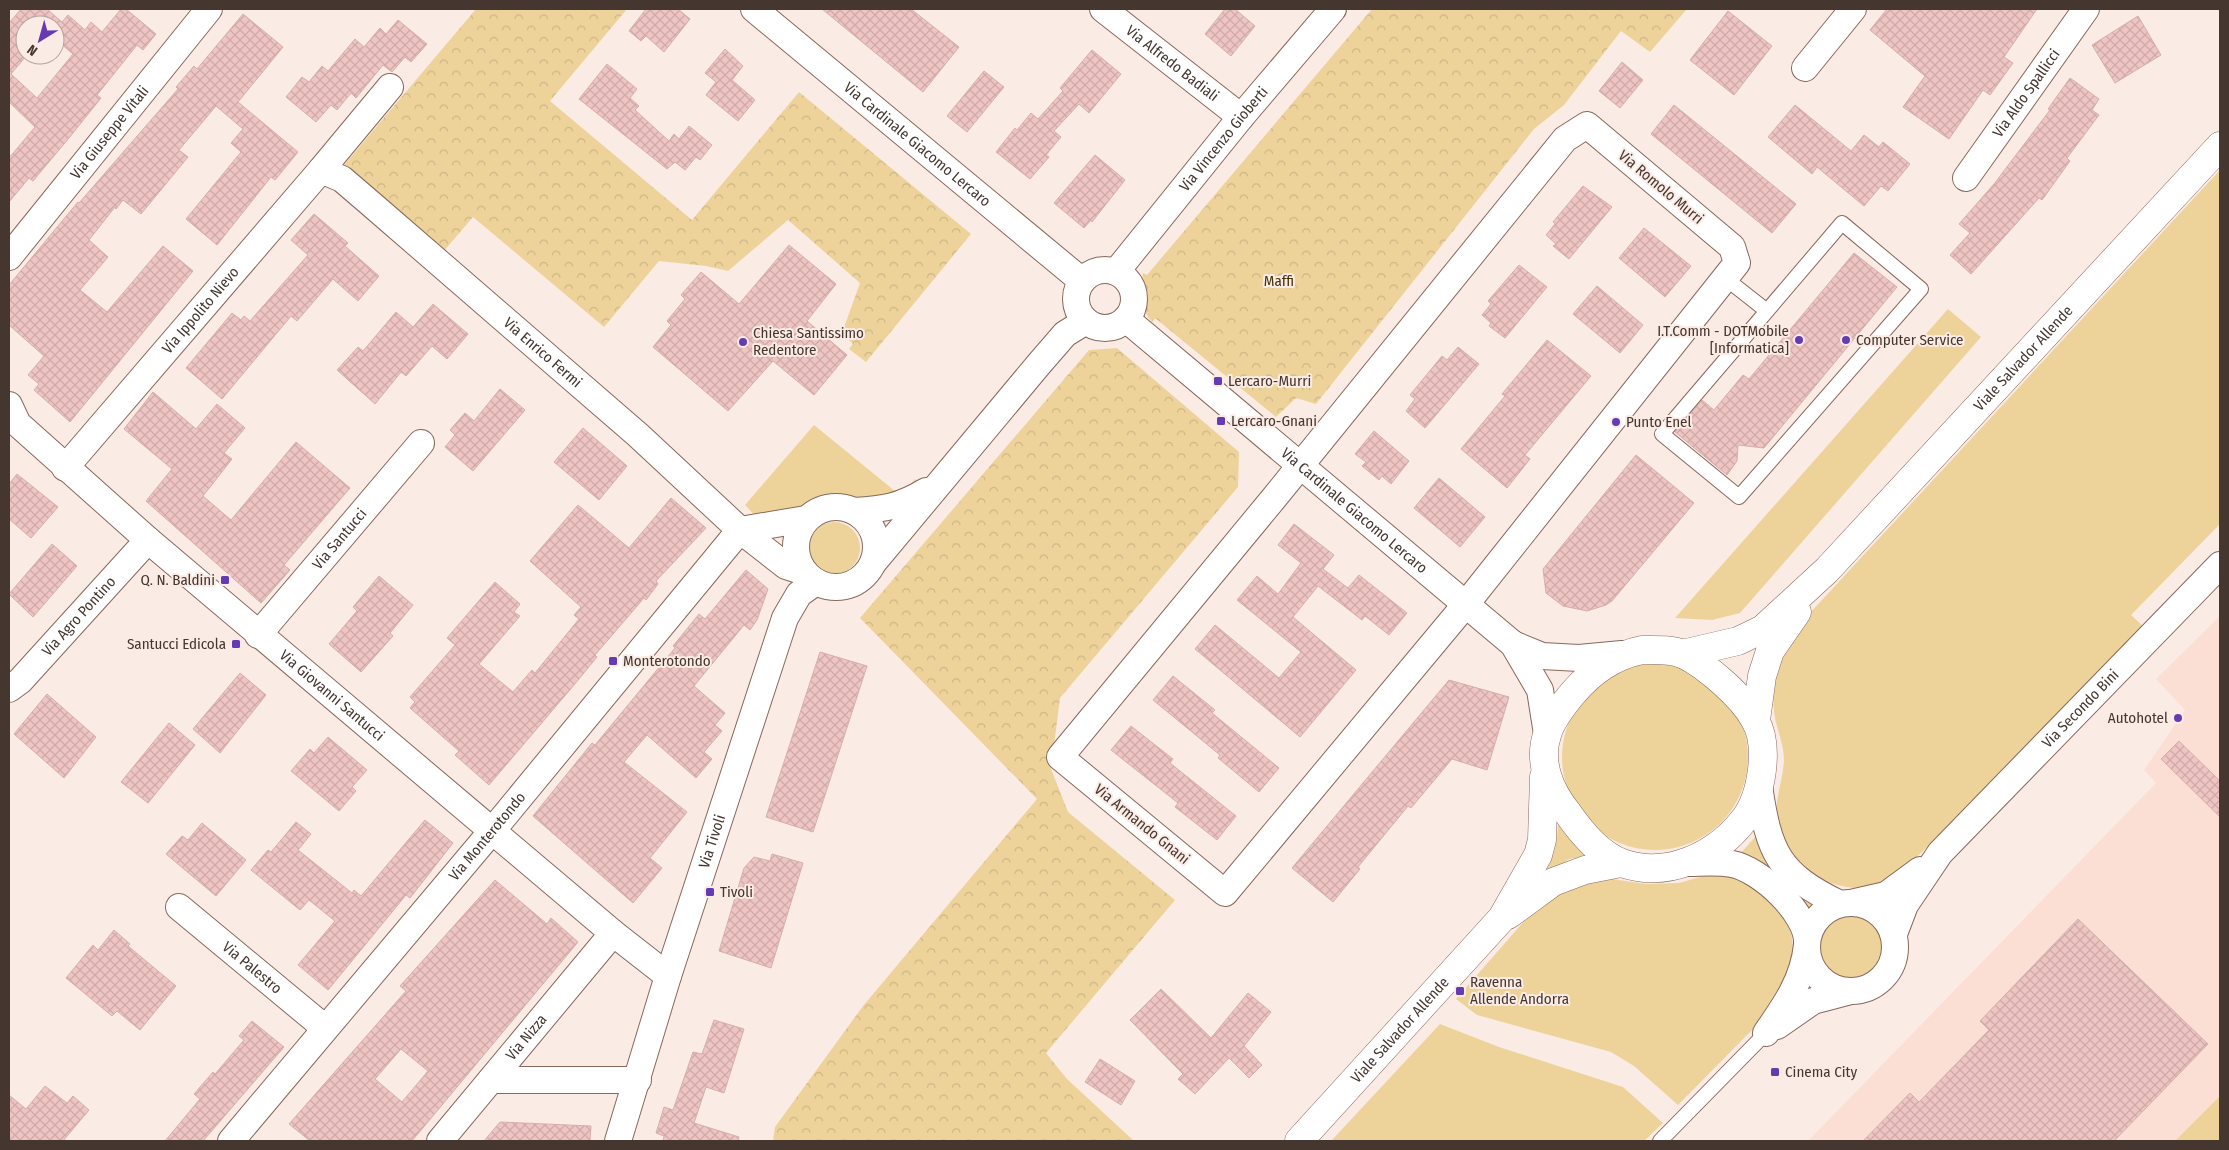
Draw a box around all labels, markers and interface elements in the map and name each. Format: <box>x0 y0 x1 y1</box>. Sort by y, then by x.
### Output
north arrow <box>15 15 65 65</box>
street label: Via Alfredo Badiali <box>1122 21 1222 105</box>
text: N <box>24 41 41 59</box>
street label: Via Aldo Spallicci <box>1989 46 2064 141</box>
street label: Via Cardinale Giacomo Lercaro <box>840 78 994 211</box>
street label: Via Giuseppe Vitali <box>66 82 152 183</box>
street label: Via Vincenzo Gioberti <box>1176 83 1272 195</box>
street label: Via Romolo Murri <box>1615 146 1707 228</box>
street label: Via Ippolito Nievo <box>158 263 243 357</box>
park label: Maffi <box>1264 272 1294 290</box>
street label: Viale Salvador Allende <box>1970 302 2076 415</box>
street label: Via Enrico Fermi <box>500 314 586 391</box>
place label: I.T.Comm - DOTMobile [Informatica] <box>1657 322 1789 357</box>
place label: Chiesa Santissimo Redentore <box>753 324 864 359</box>
place label: Computer Service <box>1856 331 1964 349</box>
marker: I.T.Comm - DOTMobile [Informatica] <box>1793 334 1805 346</box>
marker: Computer Service <box>1840 334 1852 346</box>
marker: Chiesa Santissimo Redentore <box>737 336 749 348</box>
place label: Lercaro-Murri <box>1228 372 1311 390</box>
marker: Lercaro-Murri <box>1212 375 1224 387</box>
place label: Lercaro-Gnani <box>1231 412 1317 430</box>
place label: Punto Enel <box>1626 413 1692 431</box>
marker: Lercaro-Gnani <box>1215 415 1227 427</box>
marker: Punto Enel <box>1610 416 1622 428</box>
street label: Via Cardinale Giacomo Lercaro <box>1277 444 1431 577</box>
street label: Via Santucci <box>309 505 370 573</box>
place label: Q. N. Baldini <box>141 571 215 589</box>
street label: Via Agro Pontino <box>38 573 119 660</box>
marker: Q. N. Baldini <box>219 574 231 586</box>
place label: Santucci Edicola <box>127 635 226 653</box>
marker: Santucci Edicola <box>230 638 242 650</box>
street label: Via Giovanni Santucci <box>276 646 388 745</box>
place label: Monterotondo <box>623 652 711 670</box>
marker: Monterotondo <box>607 655 619 667</box>
street label: Via Secondo Bini <box>2038 666 2122 752</box>
place label: Autohotel <box>2108 709 2168 727</box>
marker: Autohotel <box>2172 712 2184 724</box>
street label: Via Armando Gnani <box>1091 780 1193 868</box>
street label: Via Monterotondo <box>445 788 529 884</box>
street label: Via Tivoli <box>695 812 729 870</box>
place label: Tivoli <box>720 883 753 901</box>
marker: Tivoli <box>704 886 716 898</box>
street label: Via Palestro <box>219 938 286 998</box>
street label: Viale Salvador Allende <box>1347 973 1453 1087</box>
place label: Ravenna Allende Andorra <box>1470 973 1569 1008</box>
marker: Ravenna Allende Andorra <box>1454 985 1466 997</box>
street label: Via Nizza <box>502 1011 551 1064</box>
place label: Cinema City <box>1785 1063 1857 1081</box>
marker: Cinema City <box>1769 1066 1781 1078</box>

